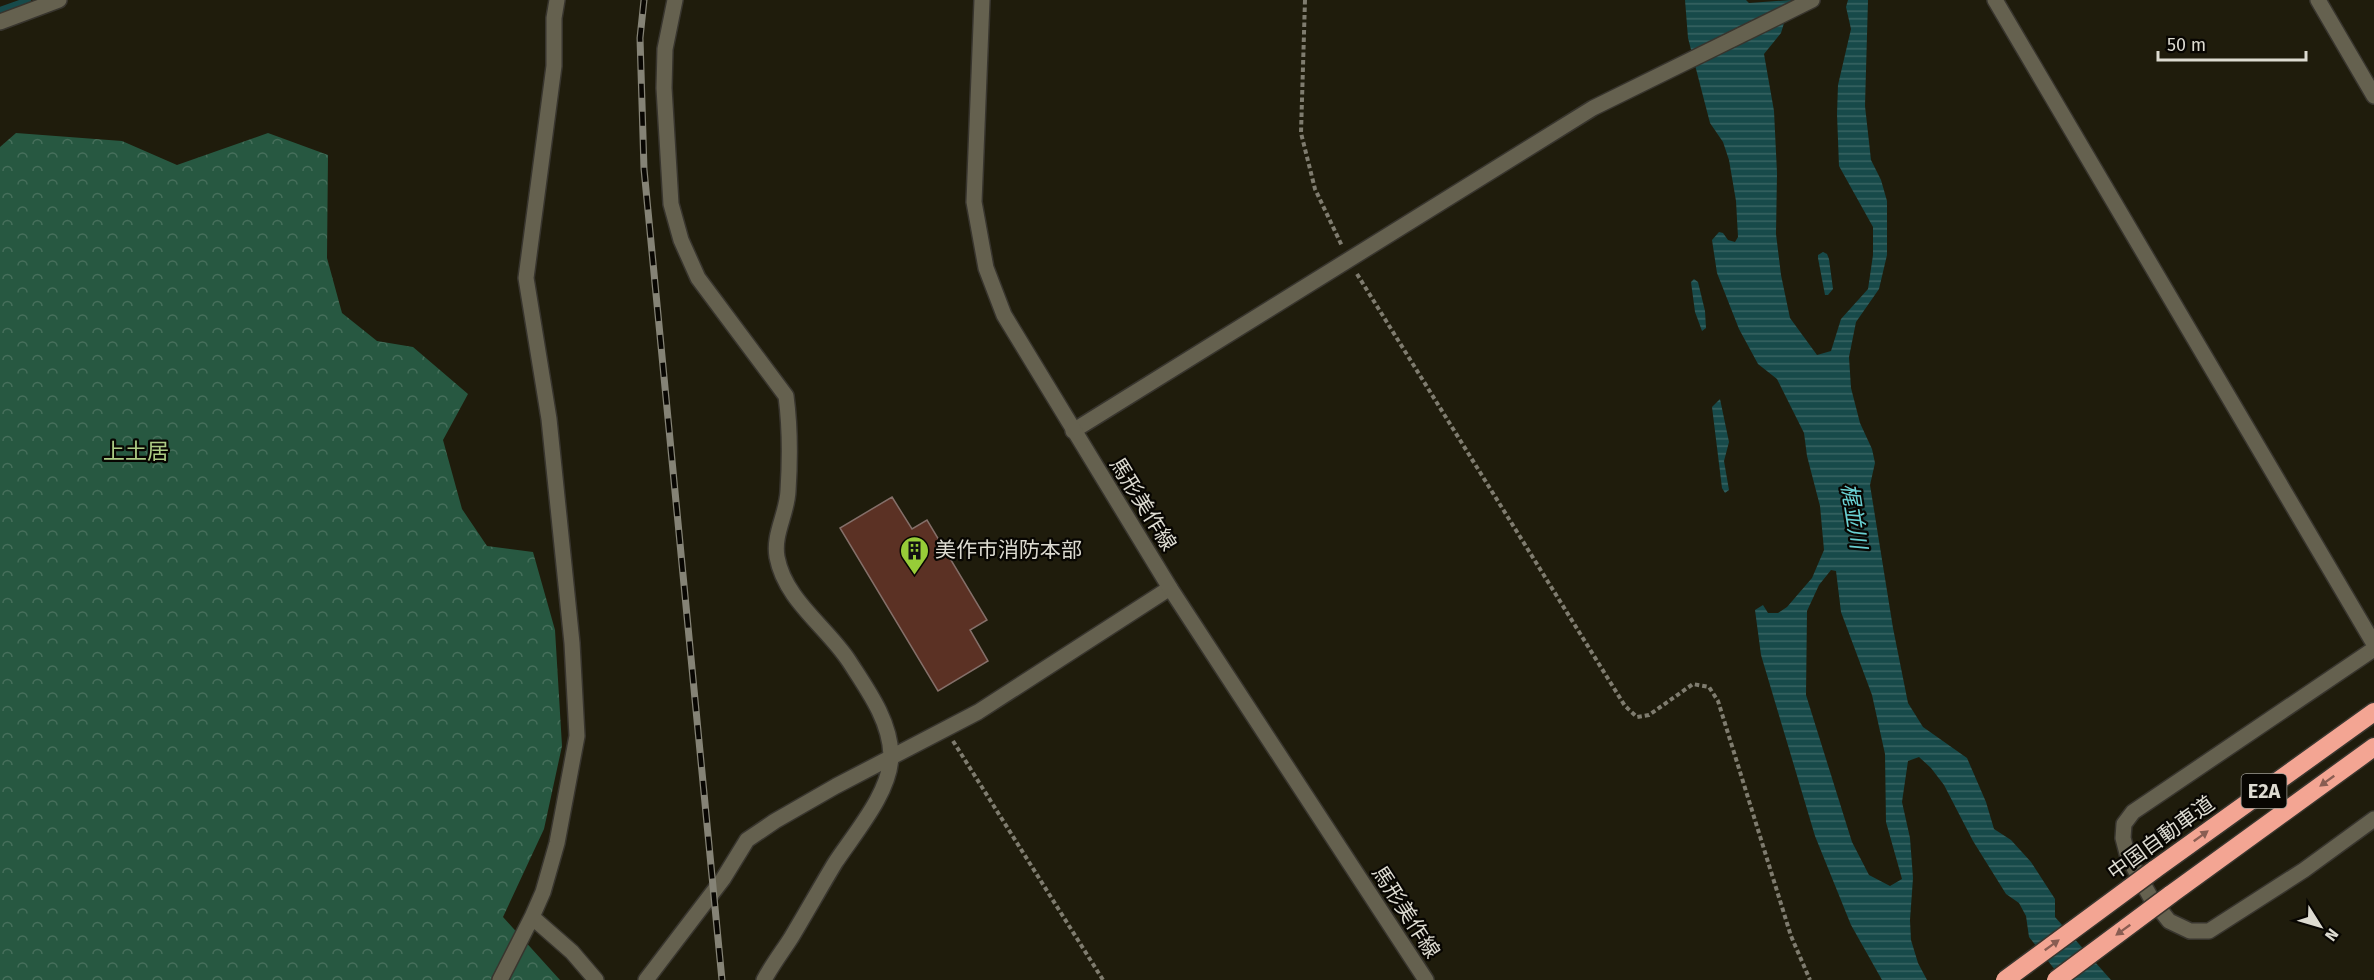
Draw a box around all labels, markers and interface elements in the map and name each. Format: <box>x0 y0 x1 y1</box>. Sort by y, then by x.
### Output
scale bar <box>2158 24 2306 62</box>
text: 50 m <box>2167 34 2206 56</box>
district label: 上土居 <box>103 438 169 465</box>
street label: 馬形美作線 <box>1104 453 1182 555</box>
water label: 梶並川 <box>1836 481 1873 553</box>
building icon: 美作市消防本部 <box>898 534 930 576</box>
place label: 美作市消防本部 <box>935 537 1082 563</box>
road number: E2A <box>2242 774 2286 808</box>
one-way arrow <box>2319 775 2335 787</box>
street label: 中国自動車道 <box>2102 790 2220 886</box>
one-way arrow <box>2193 830 2209 842</box>
street label: 馬形美作線 <box>1367 861 1445 963</box>
north arrow <box>2290 896 2350 956</box>
one-way arrow <box>2116 924 2132 936</box>
text: N <box>2321 925 2342 945</box>
one-way arrow <box>2045 940 2060 952</box>

